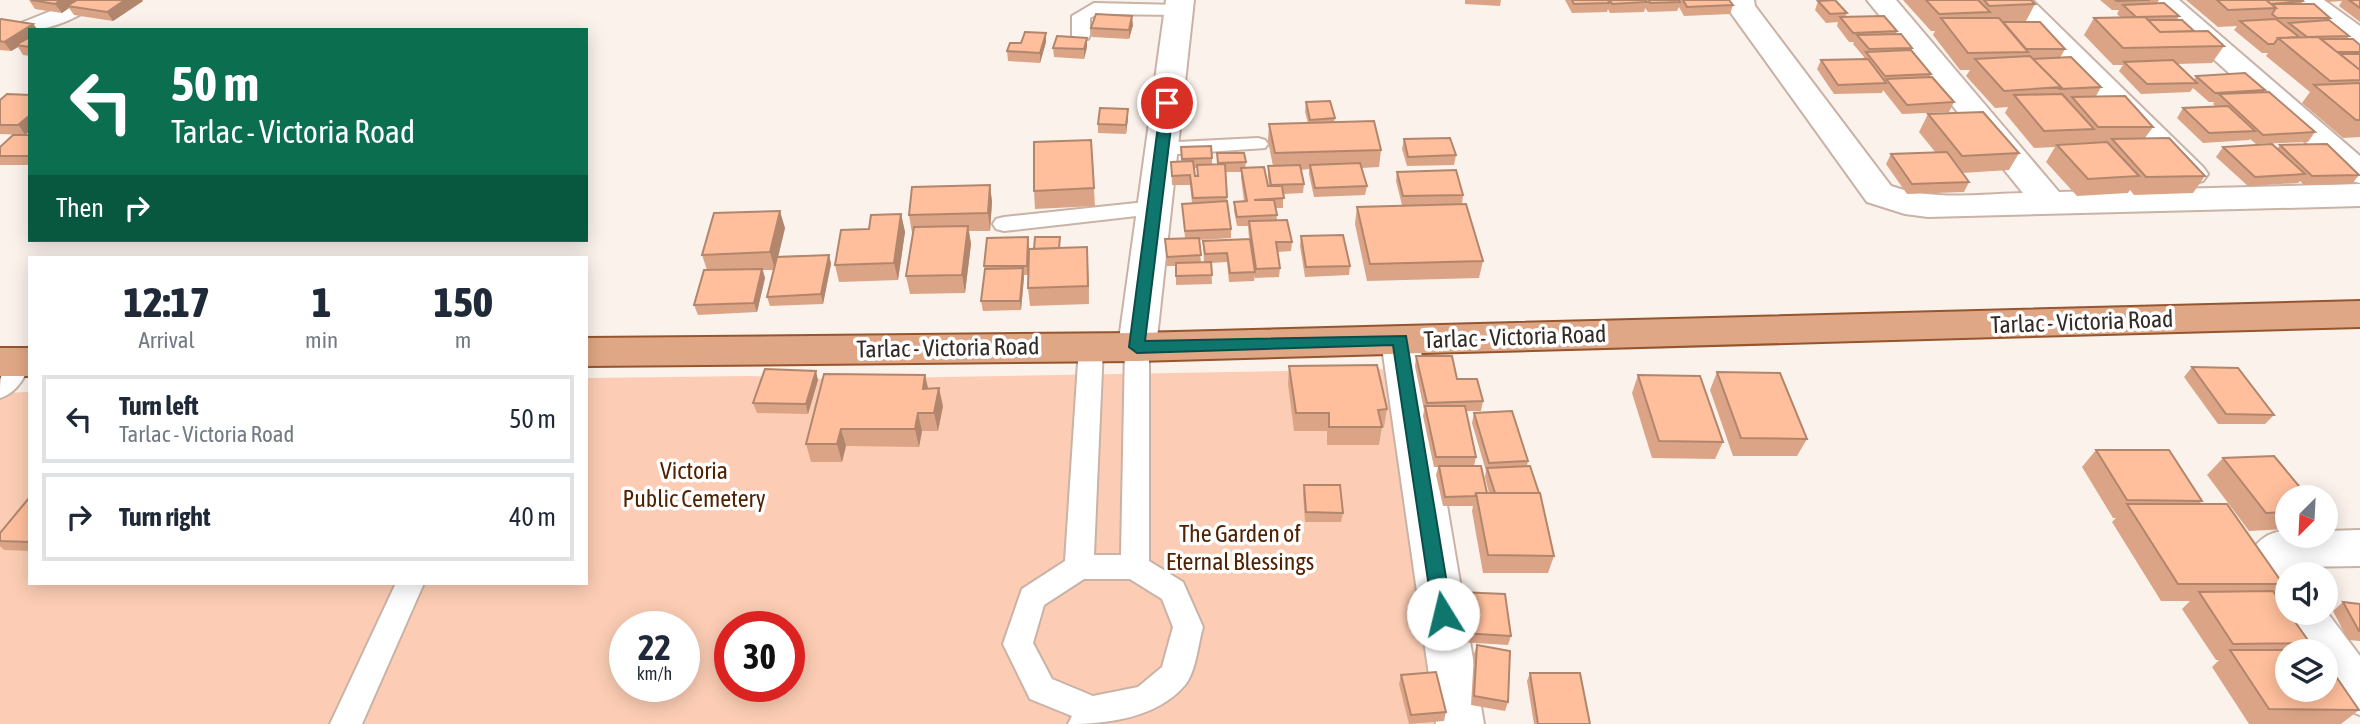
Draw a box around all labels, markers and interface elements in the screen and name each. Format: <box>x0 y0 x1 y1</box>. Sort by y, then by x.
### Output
text: 50 m <box>171 55 259 111</box>
icon: left <box>56 56 147 147</box>
pin <box>1137 73 1197 133</box>
icon: arrive <box>1148 84 1186 122</box>
text: Tarlac - Victoria Road <box>171 113 415 150</box>
icon: right <box>118 189 156 227</box>
text: Then <box>56 193 104 223</box>
text: 12:17 <box>123 278 210 326</box>
text: 1 <box>312 278 331 326</box>
text: 150 <box>433 278 493 326</box>
street label: Tarlac - Victoria Road <box>1990 305 2174 338</box>
street label: Tarlac - Victoria Road <box>1423 320 1607 353</box>
text: Arrival <box>138 327 195 353</box>
text: min <box>305 327 338 353</box>
text: m <box>455 327 471 353</box>
street label: Tarlac - Victoria Road <box>856 332 1040 363</box>
text: Turn left <box>119 391 199 421</box>
icon: left <box>60 400 98 438</box>
text: 50 m <box>509 404 556 434</box>
text: Tarlac - Victoria Road <box>119 421 294 447</box>
park label: Victoria Public Cemetery <box>622 457 766 512</box>
north arrow <box>2275 485 2338 548</box>
map controls <box>2275 485 2338 702</box>
icon: right <box>60 498 98 536</box>
text: Turn right <box>119 502 210 532</box>
text: 40 m <box>509 502 556 532</box>
park label: The Garden of Eternal Blessings <box>1166 520 1314 575</box>
button: sound <box>2275 562 2338 625</box>
position arrow <box>1406 577 1480 651</box>
speed limit sign: 30 <box>714 611 805 702</box>
text: 22 <box>638 627 671 667</box>
button: layers <box>2275 639 2338 702</box>
text: km/h <box>637 663 672 684</box>

